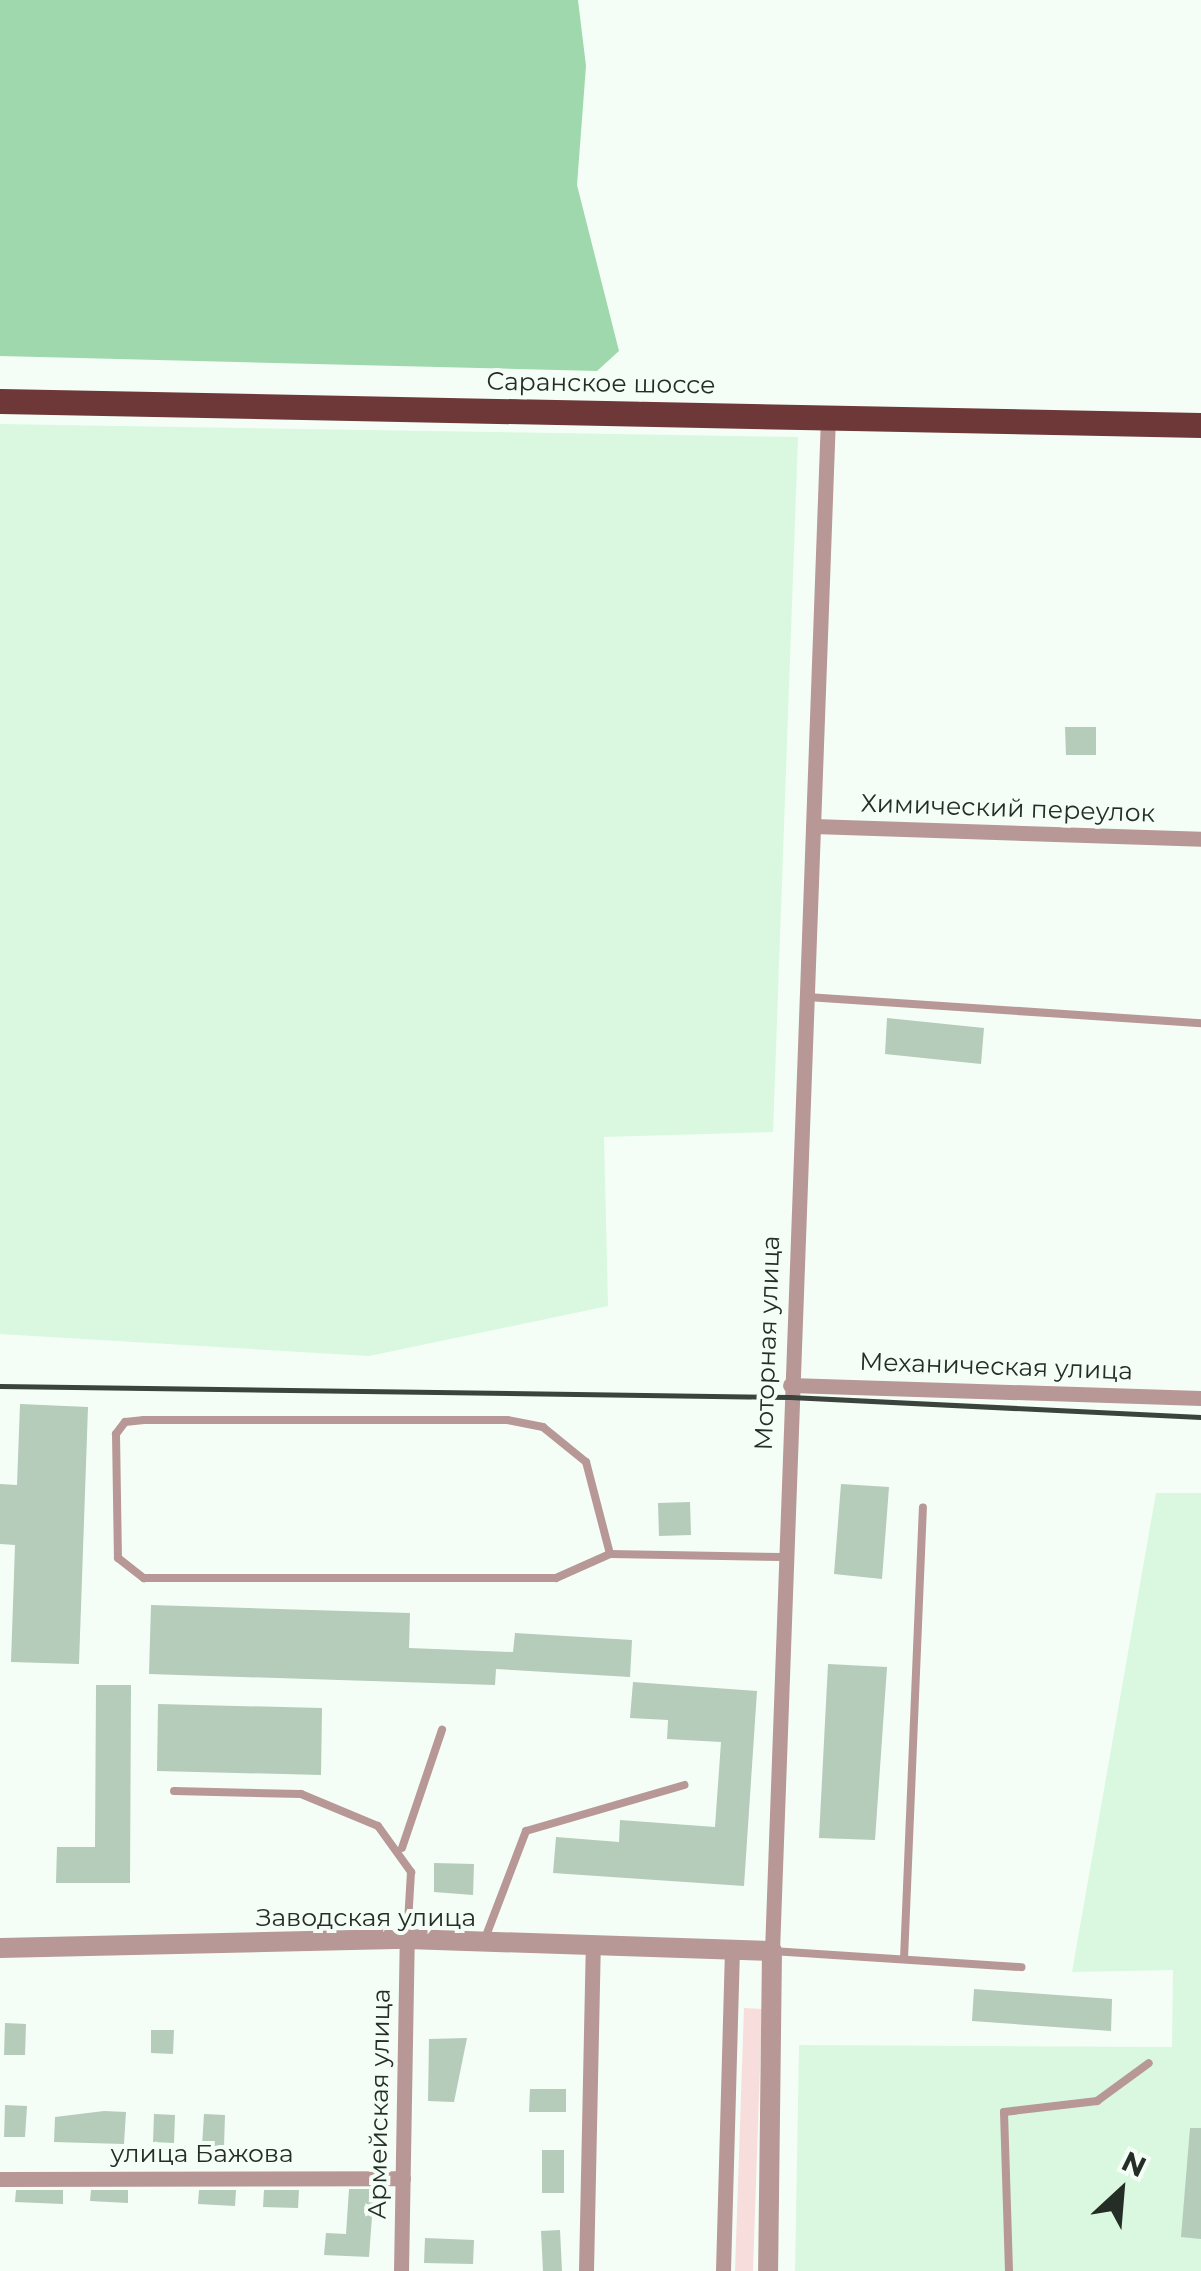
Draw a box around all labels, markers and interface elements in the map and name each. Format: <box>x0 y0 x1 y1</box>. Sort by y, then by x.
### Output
street label: Саранское шоссе <box>486 366 716 400</box>
street label: Химический переулок <box>860 788 1156 828</box>
street label: Моторная улица <box>748 1235 786 1451</box>
street label: Механическая улица <box>859 1346 1133 1386</box>
street label: Заводская улица <box>256 1902 476 1932</box>
street label: Армейская улица <box>362 1988 396 2220</box>
street label: улица Бажова <box>110 2138 294 2168</box>
north arrow <box>1071 2141 1171 2241</box>
text: N <box>1117 2144 1152 2184</box>

